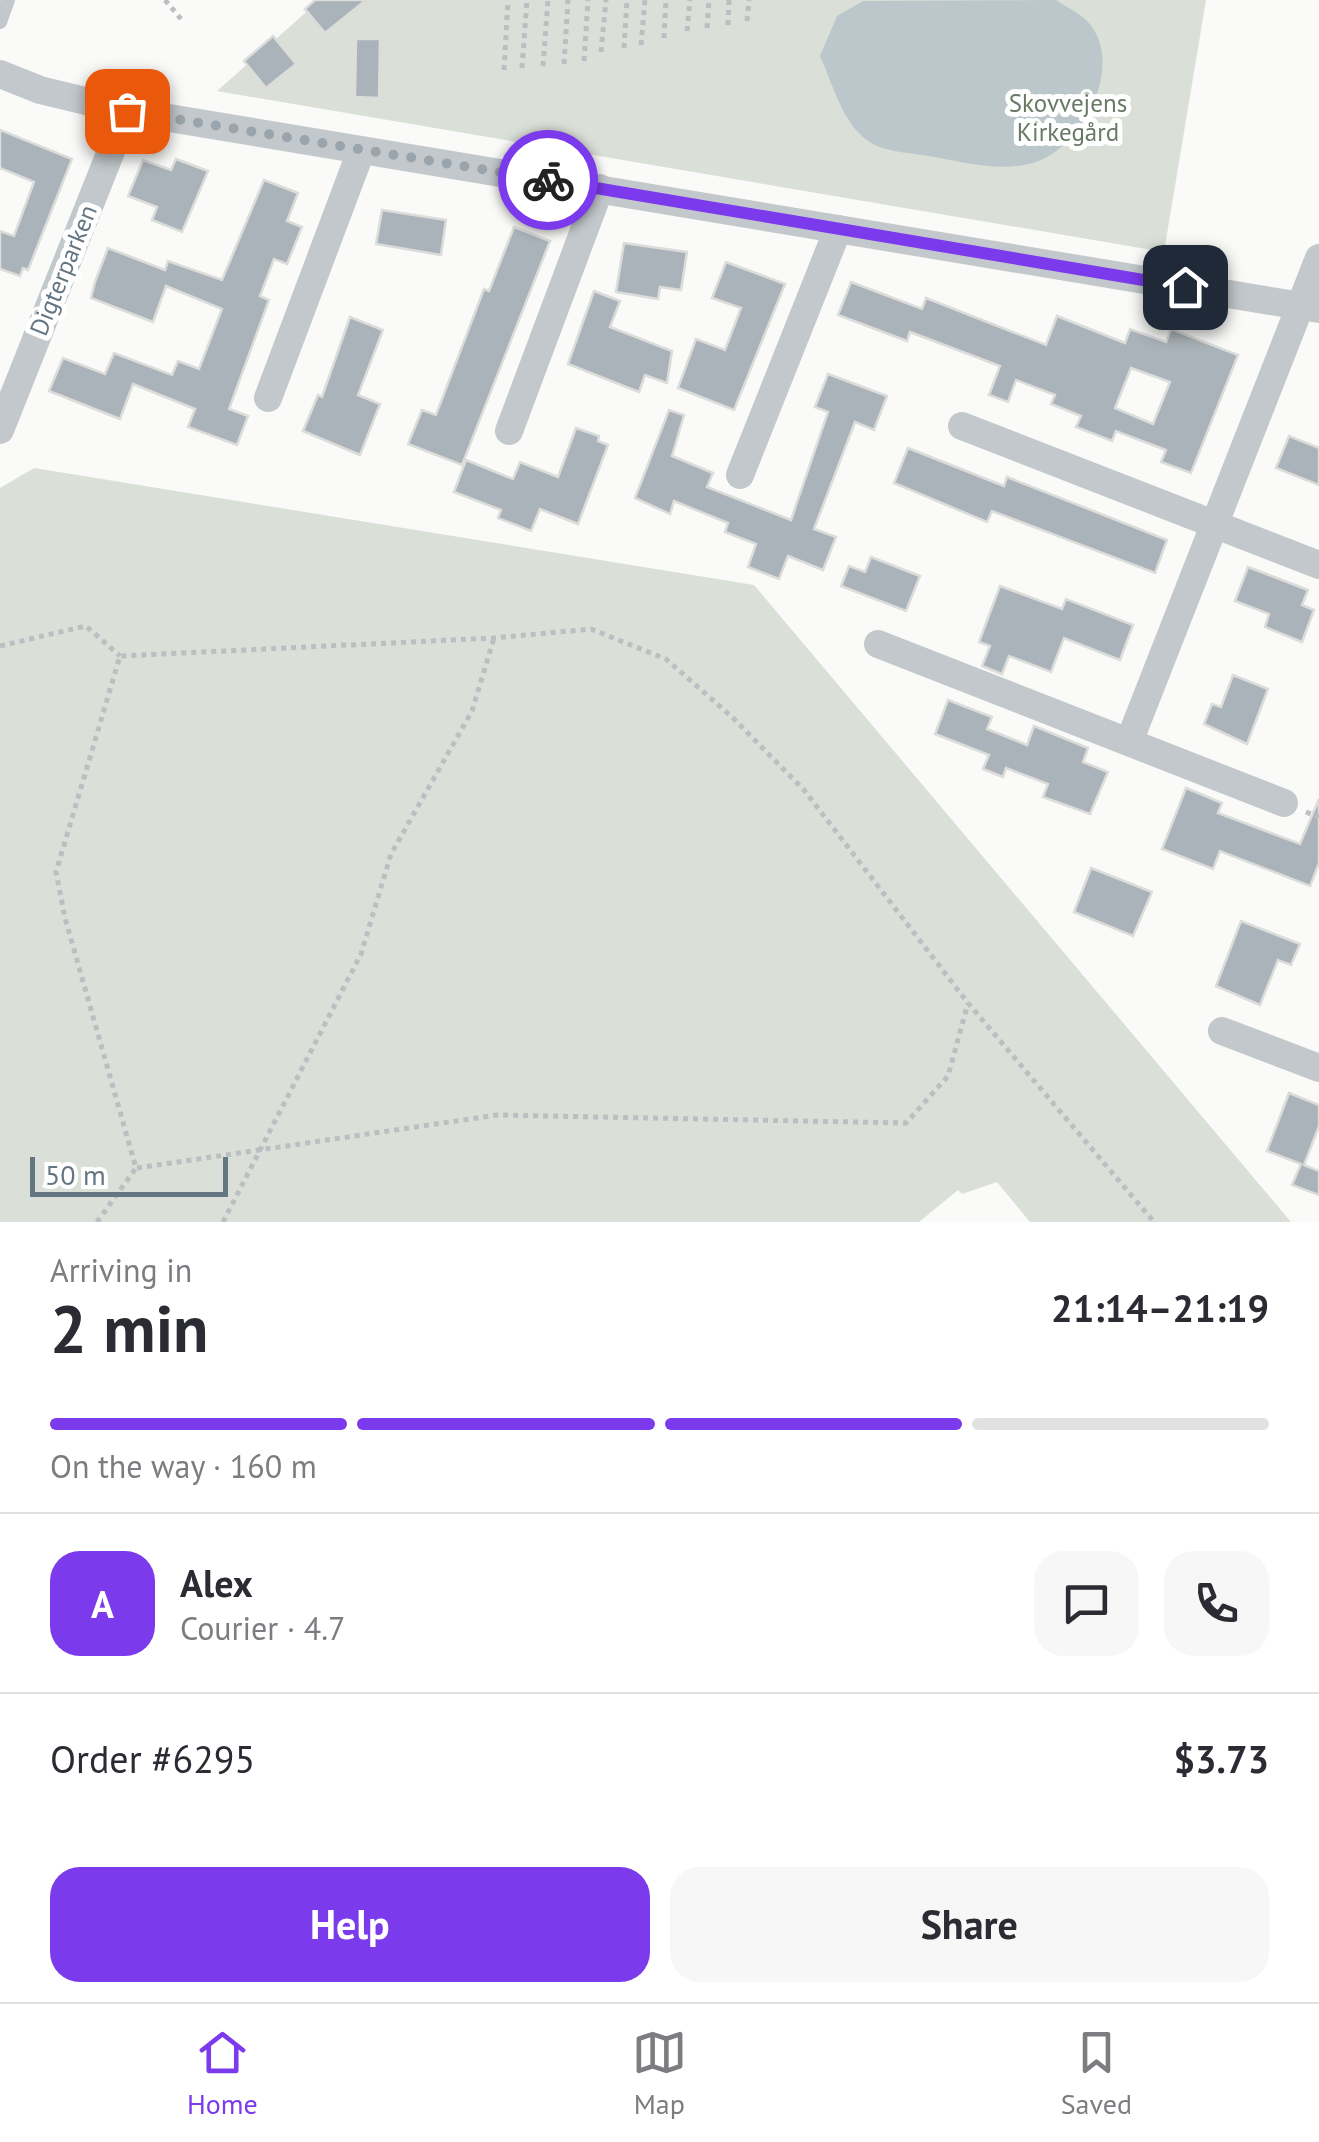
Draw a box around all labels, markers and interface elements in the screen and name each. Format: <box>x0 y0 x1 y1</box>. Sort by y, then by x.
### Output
pin <box>85 69 170 154</box>
icon: bag <box>100 84 155 139</box>
park label: Skovvejens Kirkegård <box>1009 87 1127 148</box>
courier <box>498 130 598 230</box>
icon: bike <box>521 153 576 208</box>
street label: Digterparken <box>22 200 104 340</box>
pin <box>1143 245 1228 330</box>
icon: home <box>1158 260 1213 315</box>
scale bar <box>30 1152 228 1196</box>
text: 50 m <box>45 1156 106 1193</box>
text: Arriving in <box>50 1249 192 1291</box>
text: 21:14–21:19 <box>1051 1283 1269 1332</box>
text: 2 min <box>50 1286 209 1370</box>
text: On the way · 160 m <box>50 1445 317 1487</box>
button: chat <box>1034 1551 1139 1656</box>
button: phone <box>1164 1551 1269 1656</box>
text: Alex <box>180 1558 253 1607</box>
text: A <box>91 1579 114 1628</box>
text: Courier · 4.7 <box>180 1607 346 1649</box>
text: Order #6295 <box>50 1734 255 1783</box>
text: $3.73 <box>1173 1734 1269 1783</box>
button: Help <box>50 1867 650 1982</box>
button: Share <box>670 1867 1269 1982</box>
tab: Home <box>187 2025 258 2122</box>
tab: Map <box>632 2025 687 2122</box>
tab: Saved <box>1061 2025 1132 2122</box>

